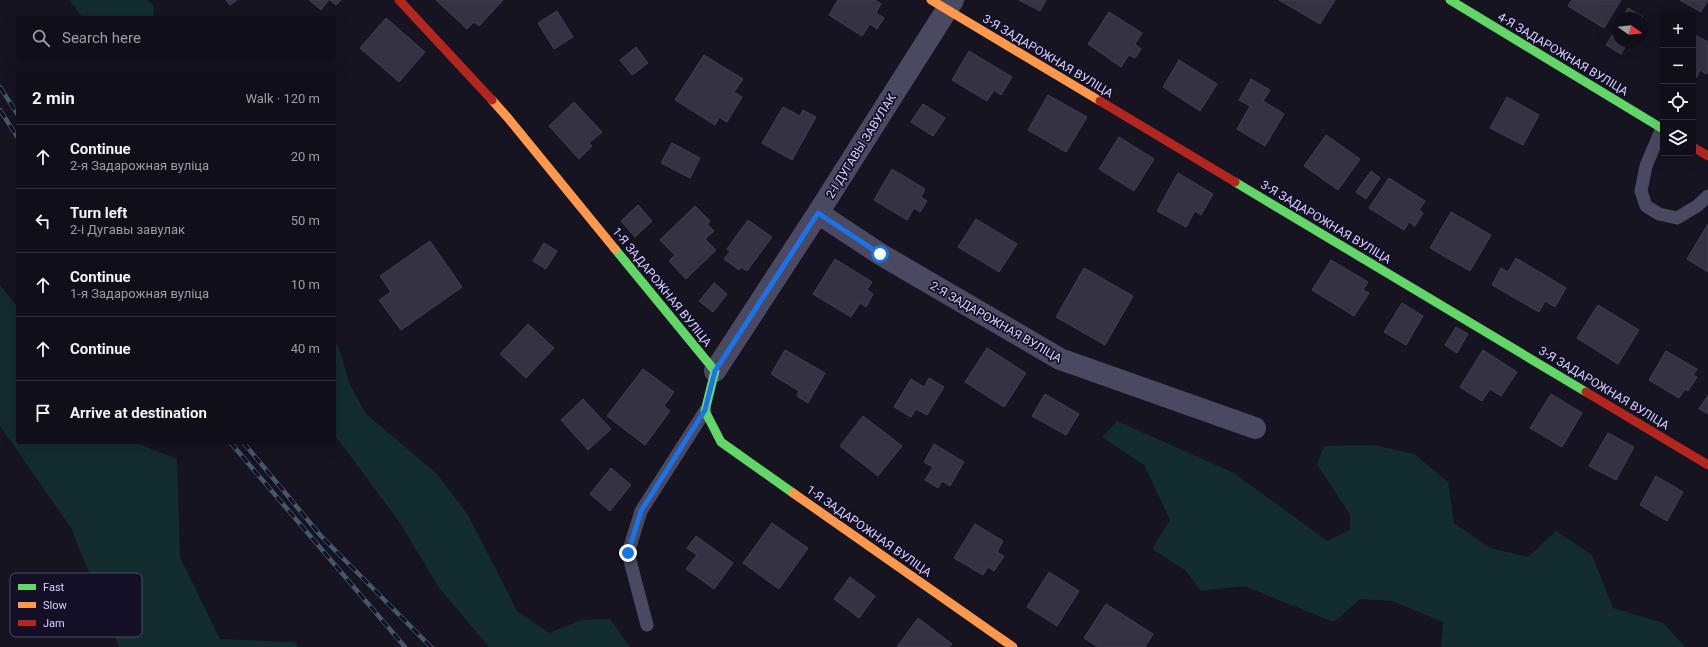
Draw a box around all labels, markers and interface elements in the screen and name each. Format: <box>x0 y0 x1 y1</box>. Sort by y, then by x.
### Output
street label: 4-Я ЗАДАРОЖНАЯ ВУЛІЦА <box>1495 10 1631 99</box>
street label: 3-Я ЗАДАРОЖНАЯ ВУЛІЦА <box>980 12 1116 101</box>
north arrow <box>1612 12 1648 48</box>
map controls <box>1660 12 1696 156</box>
button: + <box>1660 12 1696 48</box>
search box <box>16 16 336 60</box>
icon: search <box>30 27 52 49</box>
text: Search here <box>62 29 141 47</box>
button: − <box>1660 48 1696 84</box>
button: locate <box>1660 84 1696 120</box>
text: 2 min <box>32 88 75 108</box>
text: Walk · 120 m <box>245 91 320 106</box>
street label: 2-І ДУГАВЫ ЗАВУЛАК <box>823 91 899 201</box>
button: layers <box>1660 120 1696 156</box>
text: Continue <box>70 140 131 158</box>
icon: ahead <box>32 146 54 168</box>
text: 20 m <box>291 149 320 164</box>
text: 2-я Задарожная вуліца <box>70 158 209 173</box>
street label: 3-Я ЗАДАРОЖНАЯ ВУЛІЦА <box>1258 178 1394 267</box>
text: Turn left <box>70 204 127 222</box>
icon: left <box>32 210 54 232</box>
text: 50 m <box>291 213 320 228</box>
text: 2-і Дугавы завулак <box>70 222 185 237</box>
street label: 1-Я ЗАДАРОЖНАЯ ВУЛІЦА <box>610 225 715 350</box>
route start <box>871 245 889 263</box>
text: Continue <box>70 268 131 286</box>
icon: ahead <box>32 274 54 296</box>
text: 10 m <box>291 277 320 292</box>
street label: 2-Я ЗАДАРОЖНАЯ ВУЛІЦА <box>928 279 1064 366</box>
text: 1-я Задарожная вуліца <box>70 286 209 301</box>
icon: ahead <box>32 338 54 360</box>
text: Continue <box>70 340 131 358</box>
text: 40 m <box>291 341 320 356</box>
street label: 3-Я ЗАДАРОЖНАЯ ВУЛІЦА <box>1536 344 1672 433</box>
icon: arrive <box>32 402 54 424</box>
text: Arrive at destination <box>70 404 207 422</box>
street label: 1-Я ЗАДАРОЖНАЯ ВУЛІЦА <box>804 482 934 580</box>
route end <box>619 544 637 562</box>
legend <box>10 573 142 637</box>
text: Fast <box>43 581 65 594</box>
text: Slow <box>43 599 67 612</box>
text: Jam <box>43 617 65 630</box>

